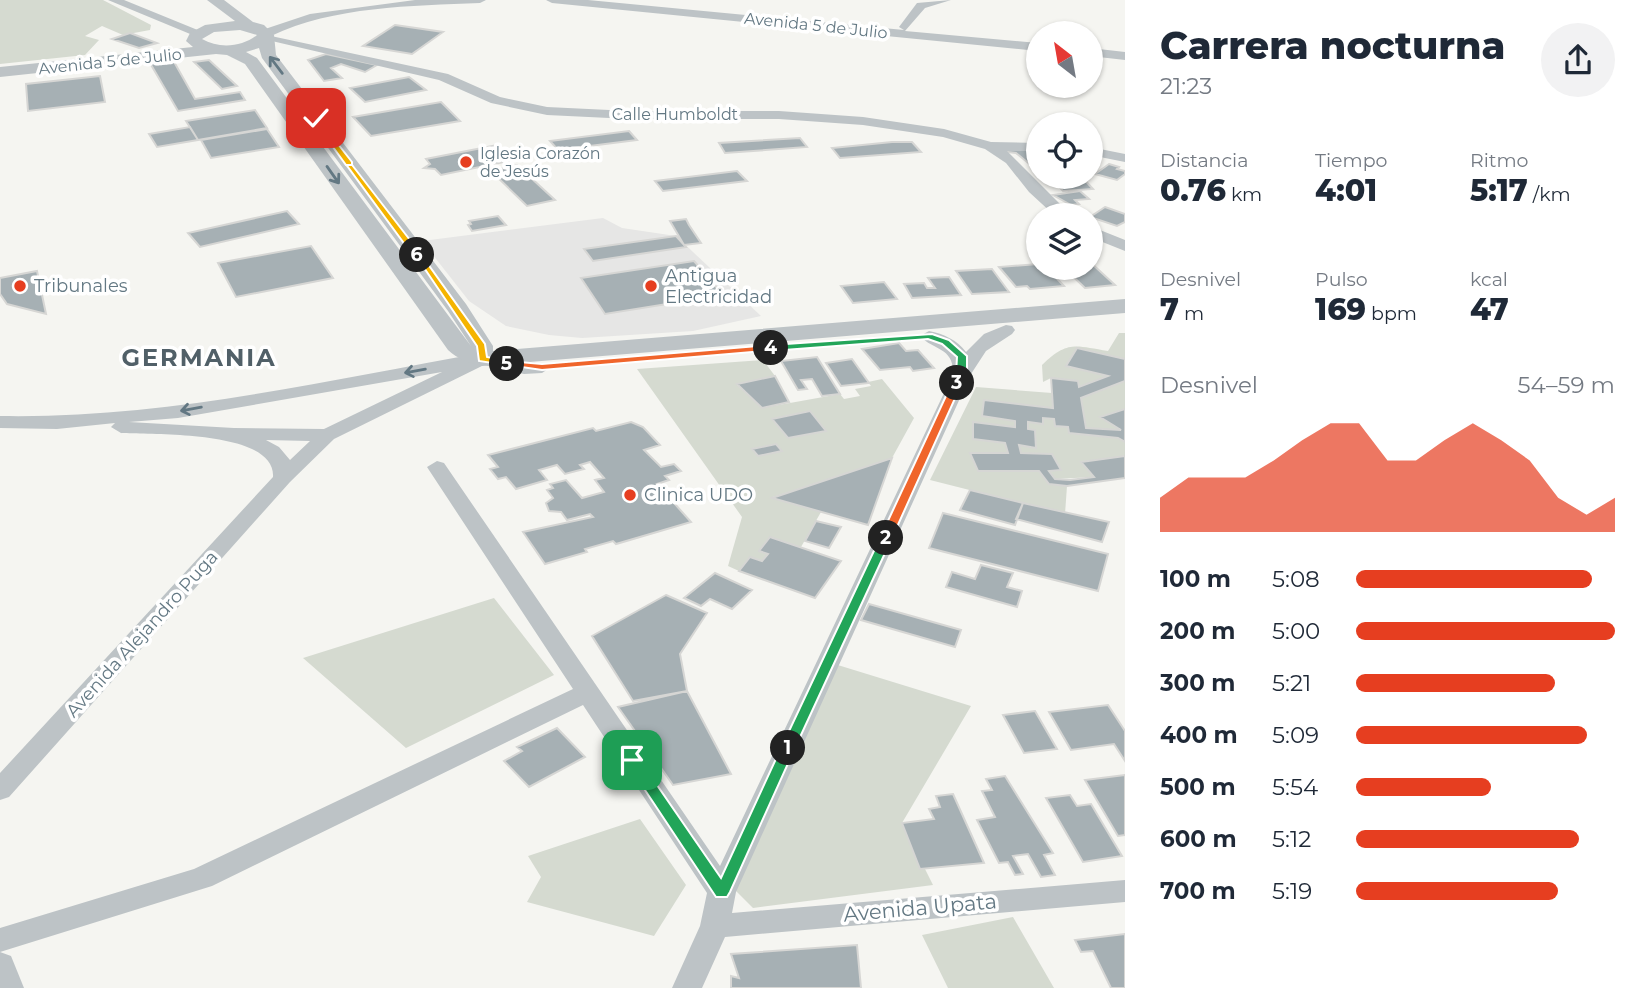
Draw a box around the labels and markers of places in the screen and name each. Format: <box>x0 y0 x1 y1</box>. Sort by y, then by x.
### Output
pin <box>286 88 346 148</box>
place label: Iglesia Corazón de Jesús <box>480 144 601 181</box>
marker: Iglesia Corazón de Jesús <box>458 154 474 170</box>
pin: 6 <box>400 238 434 272</box>
place label: Antigua Electricidad <box>665 265 772 308</box>
place label: Tribunales <box>34 275 128 297</box>
marker: Tribunales <box>12 278 28 294</box>
marker: Antigua Electricidad <box>643 278 659 294</box>
pin: 4 <box>754 330 788 366</box>
pin: 5 <box>490 346 524 382</box>
pin: 3 <box>940 366 974 400</box>
place label: Clinica UDO <box>644 484 753 506</box>
marker: Clinica UDO <box>622 487 638 503</box>
pin: 2 <box>868 520 903 556</box>
pin <box>602 730 662 790</box>
pin: 1 <box>770 730 806 766</box>

